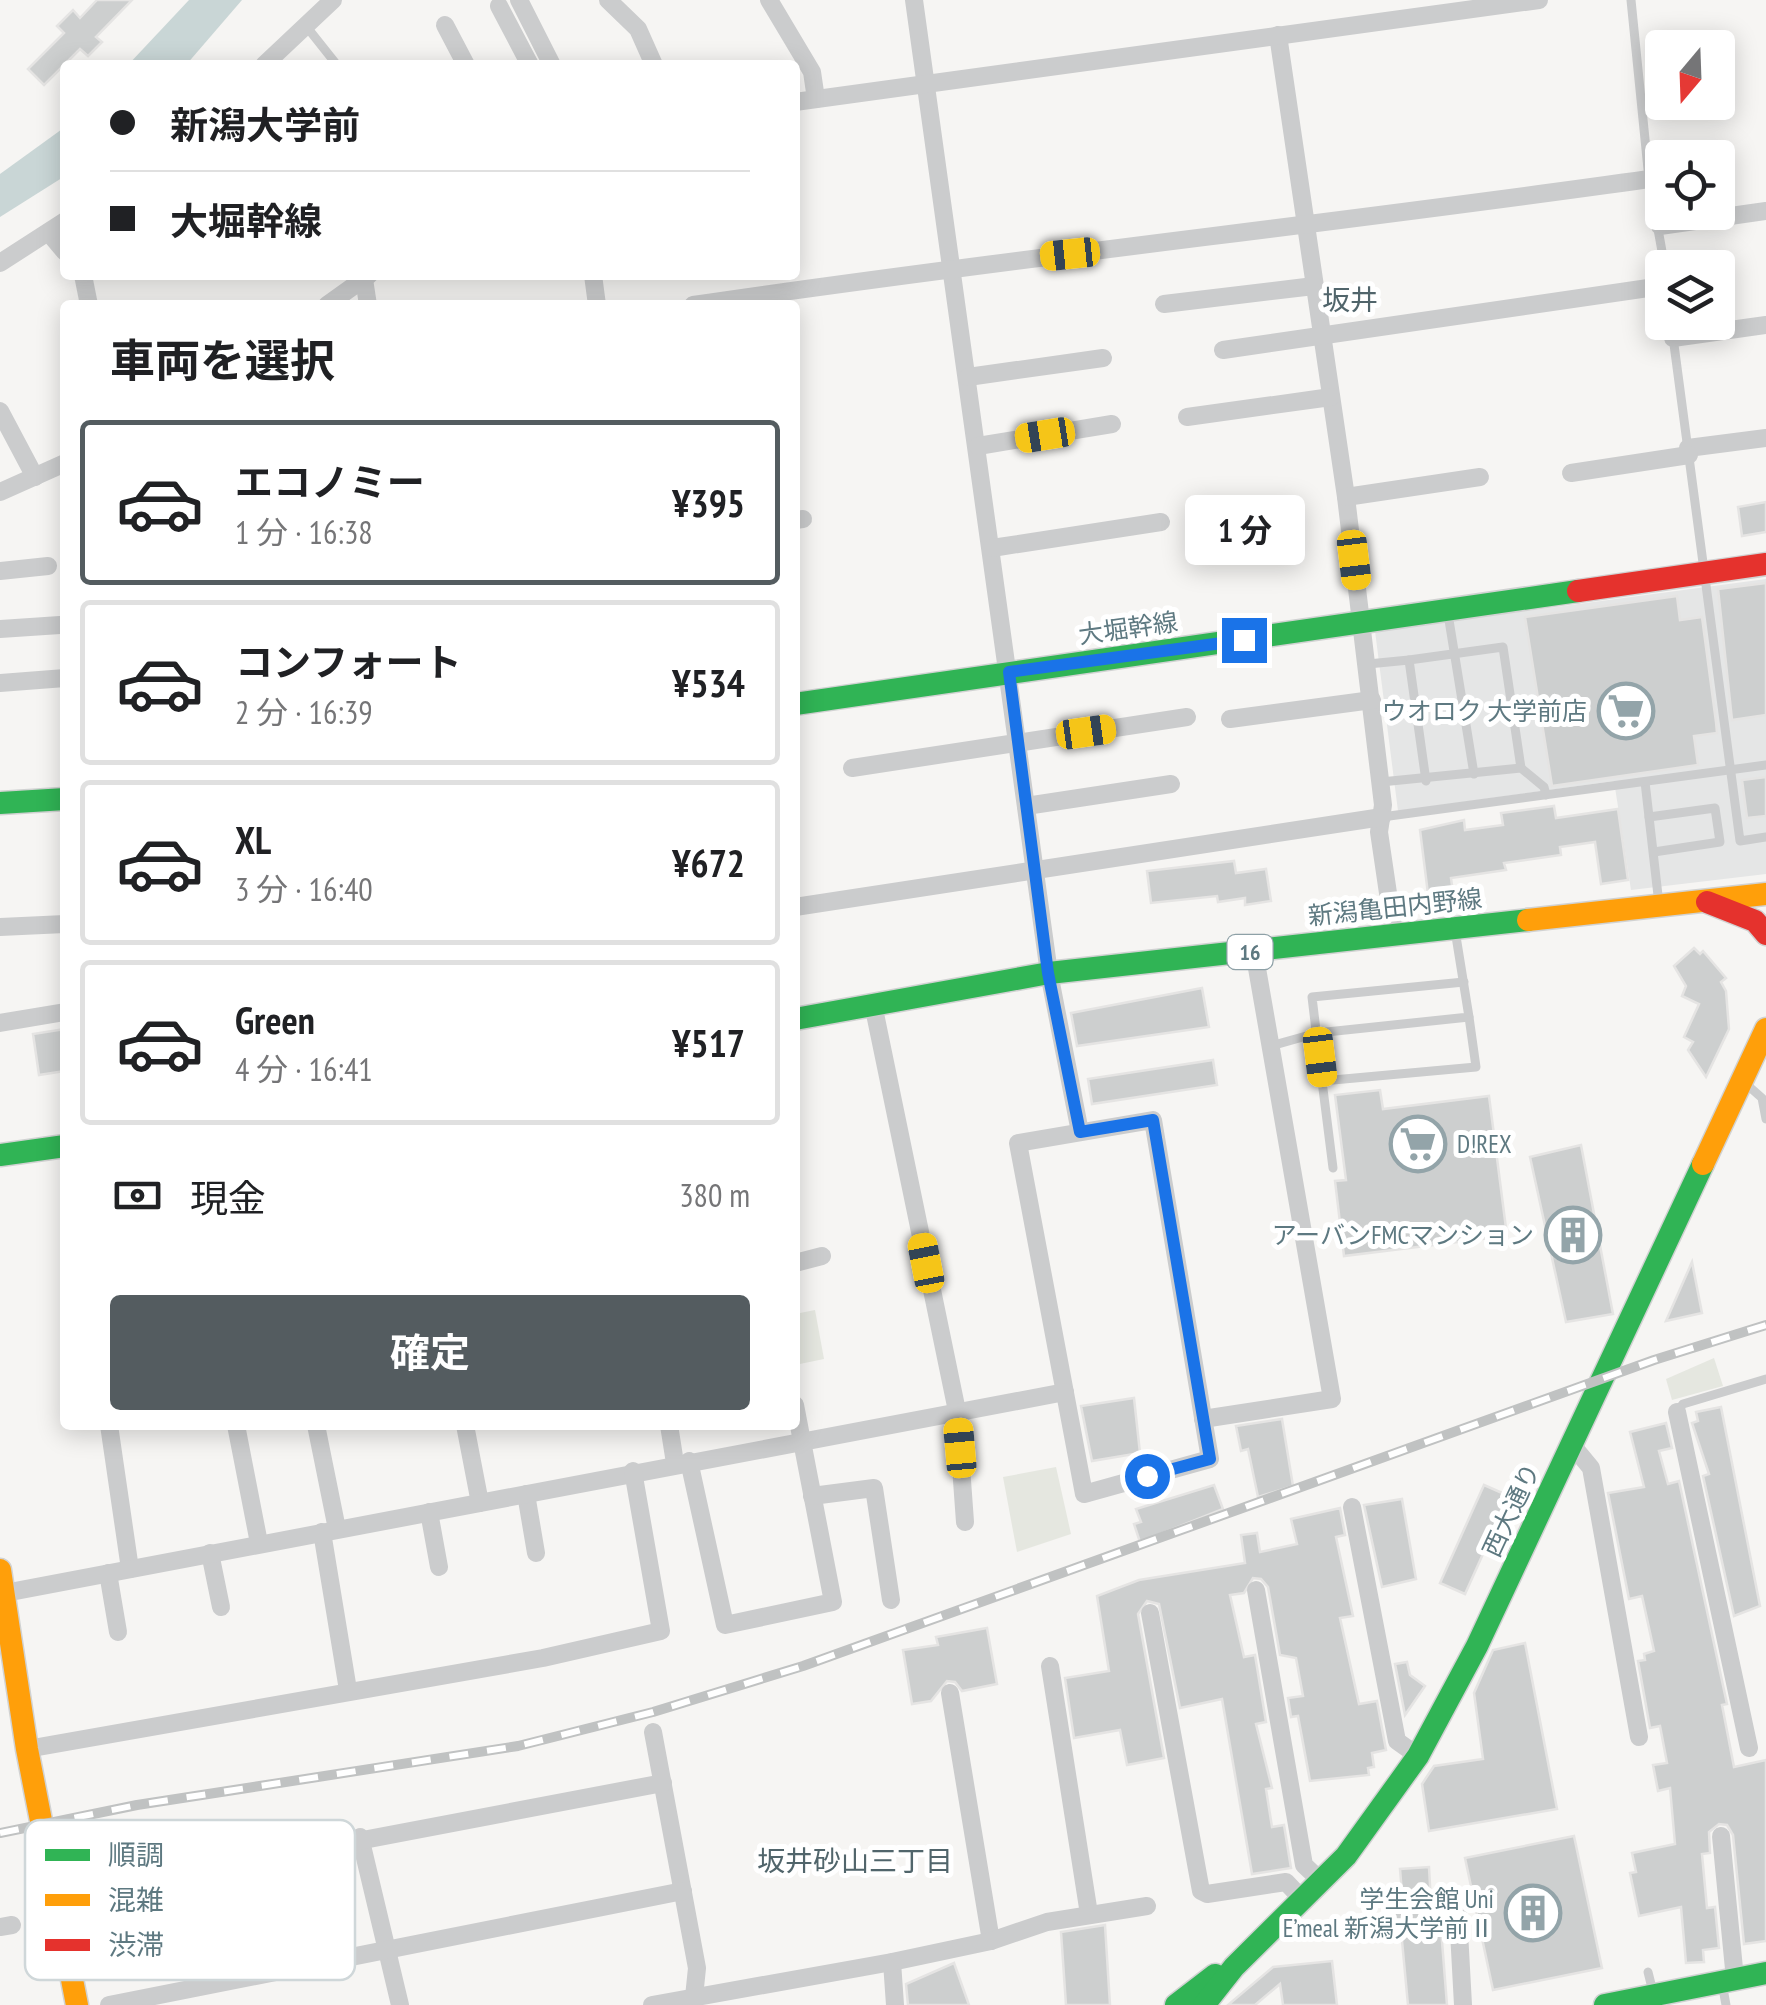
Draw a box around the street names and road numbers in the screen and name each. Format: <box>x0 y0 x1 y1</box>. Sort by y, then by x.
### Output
street label: 大堀幹線 <box>1076 605 1180 651</box>
street label: 新潟亀田内野線 <box>1306 882 1484 932</box>
road number: 16 <box>1228 935 1272 969</box>
street label: 西大通り <box>1475 1458 1547 1562</box>

